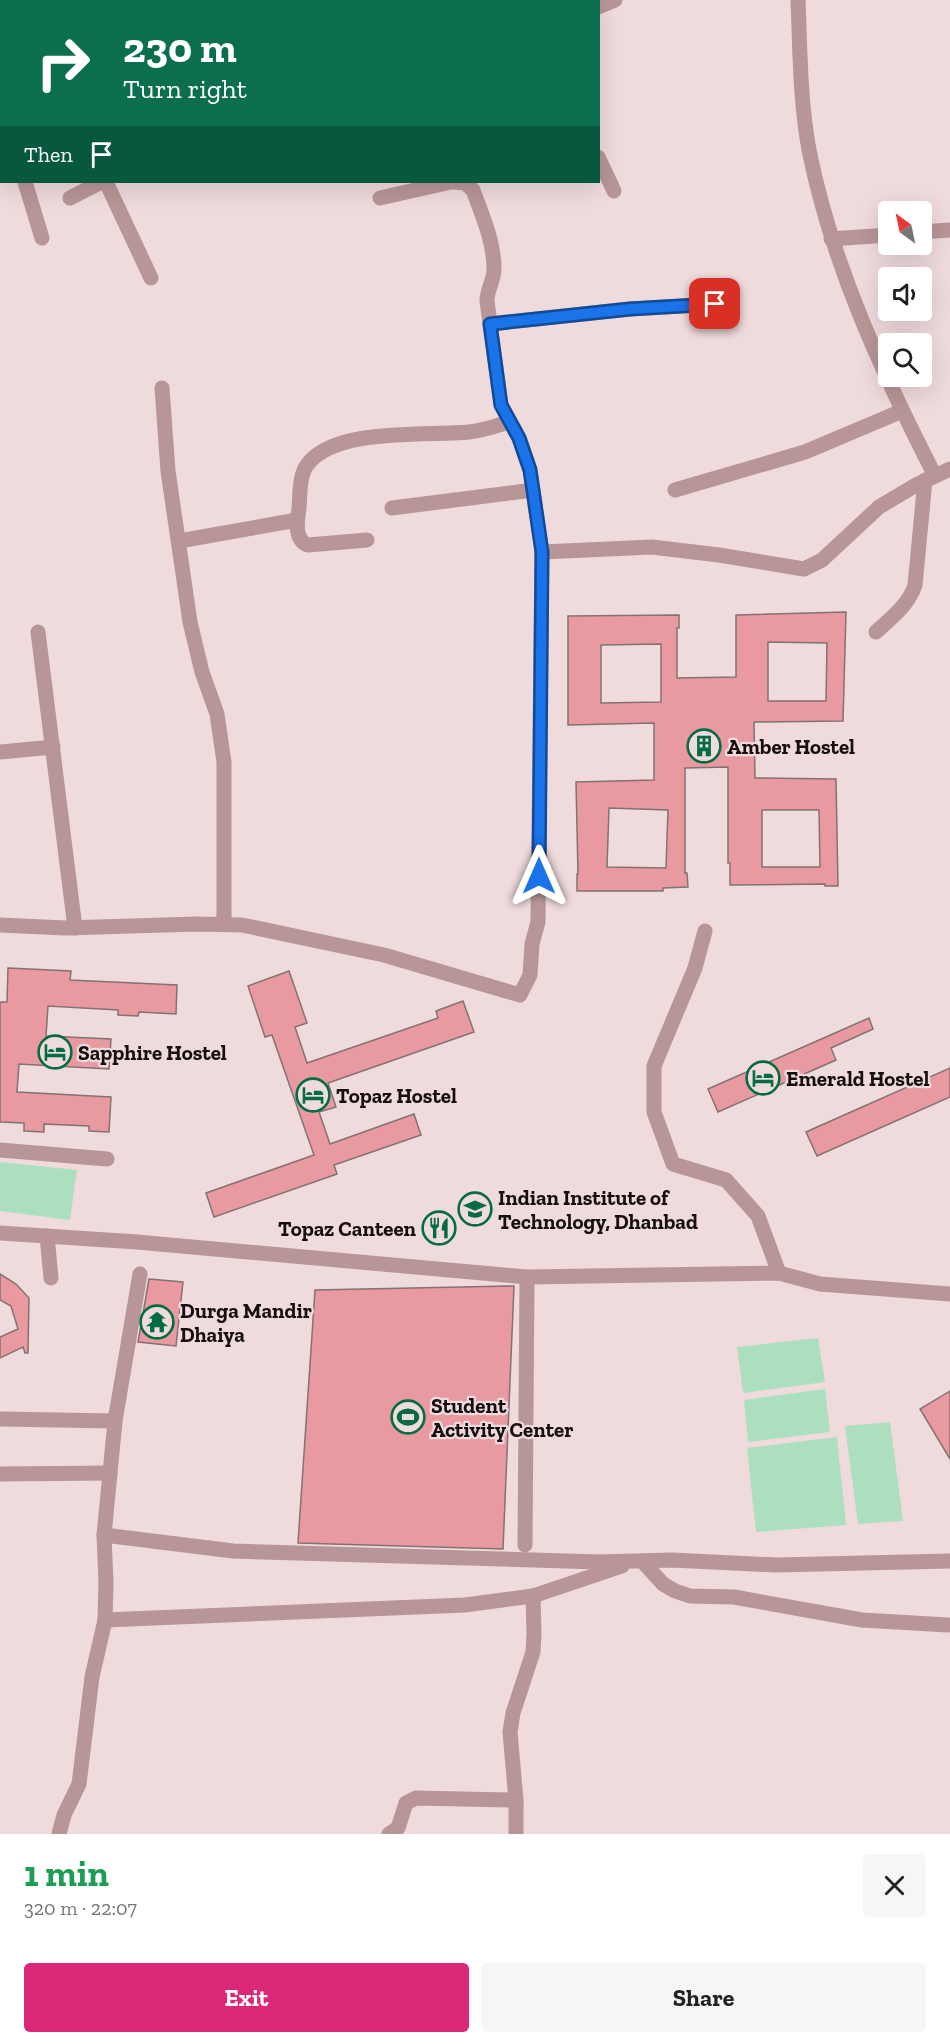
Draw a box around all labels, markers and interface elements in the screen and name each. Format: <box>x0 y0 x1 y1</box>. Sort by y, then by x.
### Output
text: 230 m <box>123 22 237 73</box>
icon: right <box>24 24 102 102</box>
text: Turn right <box>123 73 247 105</box>
icon: arrive <box>85 138 118 171</box>
text: Then <box>24 141 73 168</box>
north arrow <box>878 201 932 255</box>
map controls <box>878 201 932 387</box>
button: sound <box>878 267 932 321</box>
pin <box>689 278 740 329</box>
icon: arrive <box>698 287 731 320</box>
button: search <box>878 333 932 387</box>
building icon: Amber Hostel <box>686 728 722 764</box>
place label: Amber Hostel <box>727 734 855 759</box>
position arrow <box>507 844 571 908</box>
hotel icon: Sapphire Hostel <box>37 1034 73 1070</box>
place label: Sapphire Hostel <box>78 1040 227 1065</box>
hotel icon: Emerald Hostel <box>745 1060 781 1096</box>
place label: Emerald Hostel <box>786 1066 929 1091</box>
hotel icon: Topaz Hostel <box>295 1077 331 1113</box>
place label: Topaz Hostel <box>336 1083 457 1108</box>
place label: Indian Institute of Technology, Dhanbad <box>498 1185 698 1234</box>
school or university icon: Indian Institute of Technology, Dhanbad <box>457 1191 493 1227</box>
restaurant icon: Topaz Canteen <box>421 1210 457 1246</box>
place label: Topaz Canteen <box>278 1216 417 1241</box>
place label: Durga Mandir Dhaiya <box>180 1298 312 1347</box>
temple icon: Durga Mandir Dhaiya <box>139 1304 175 1340</box>
place label: Student Activity Center <box>431 1393 573 1442</box>
sports icon: Student Activity Center <box>390 1399 426 1435</box>
text: 1 min <box>24 1852 109 1895</box>
button: close <box>863 1854 926 1917</box>
text: 320 m · 22:07 <box>24 1896 137 1920</box>
button: Exit <box>24 1963 469 2032</box>
button: Share <box>481 1963 926 2032</box>

